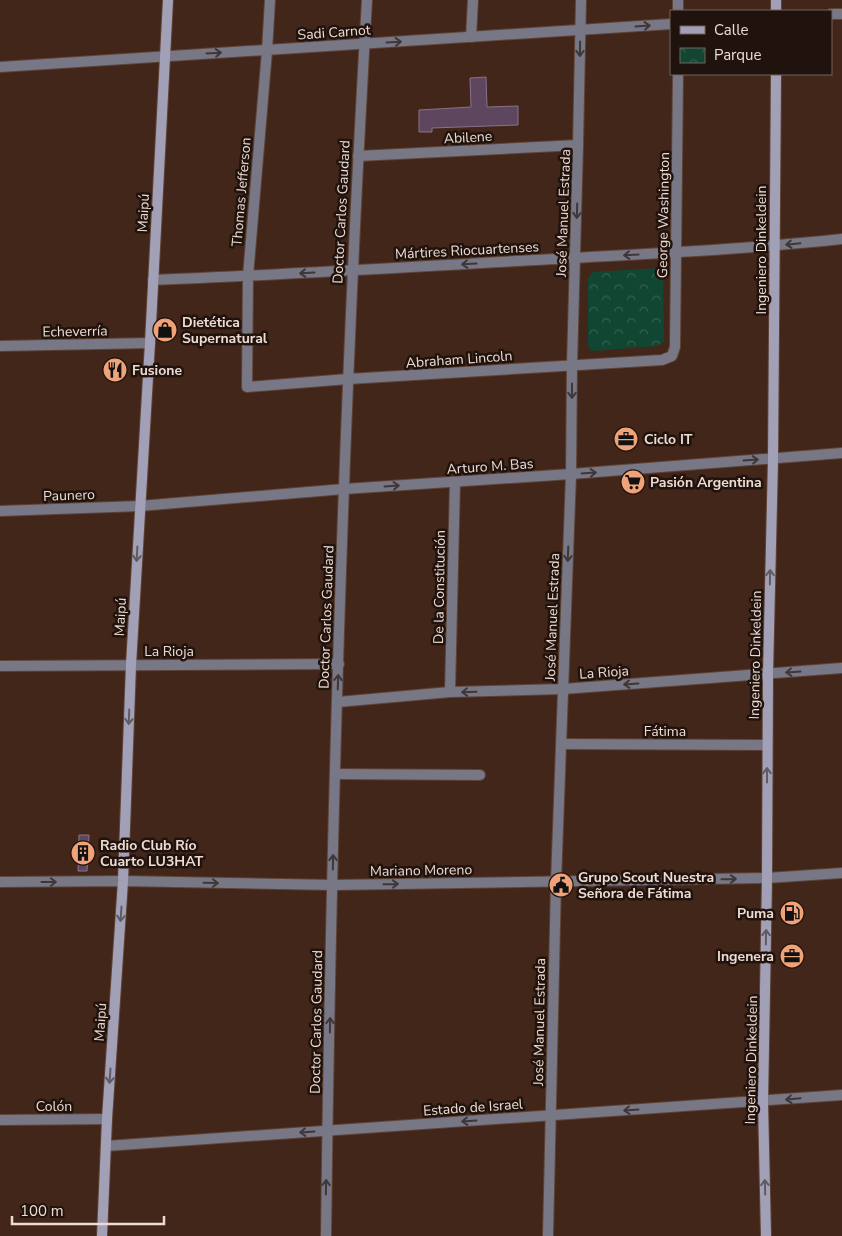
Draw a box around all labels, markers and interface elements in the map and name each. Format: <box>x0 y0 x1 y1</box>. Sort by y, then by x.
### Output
legend <box>670 10 832 75</box>
street label: Sadi Carnot <box>297 20 371 45</box>
text: Calle <box>714 20 749 40</box>
one-way arrow <box>635 21 651 31</box>
one-way arrow <box>385 37 401 46</box>
one-way arrow <box>575 40 584 56</box>
text: Parque <box>714 45 762 65</box>
one-way arrow <box>206 49 222 58</box>
street label: Abilene <box>443 127 493 148</box>
street label: Thomas Jefferson <box>227 137 256 247</box>
street label: Doctor Carlos Gaudard <box>328 140 355 284</box>
street label: José Manuel Estrada <box>552 149 575 278</box>
street label: George Washington <box>653 152 674 278</box>
street label: Ingeniero Dinkeldein <box>752 186 771 314</box>
street label: Maipú <box>133 193 154 233</box>
one-way arrow <box>572 203 581 219</box>
street label: Mártires Riocuartenses <box>394 237 540 264</box>
one-way arrow <box>786 239 802 249</box>
one-way arrow <box>624 250 640 259</box>
one-way arrow <box>461 259 477 268</box>
one-way arrow <box>299 269 315 278</box>
place label: Dietética Supernatural <box>182 313 268 348</box>
shop icon: Dietética Supernatural <box>152 317 178 343</box>
street label: Echeverría <box>42 321 108 342</box>
street label: Abraham Lincoln <box>405 346 513 373</box>
restaurant icon: Fusione <box>102 357 128 383</box>
place label: Fusione <box>132 361 182 380</box>
one-way arrow <box>567 382 577 399</box>
office icon: Ciclo IT <box>613 426 639 452</box>
place label: Ciclo IT <box>644 430 693 449</box>
street label: Arturo M. Bas <box>446 454 534 479</box>
one-way arrow <box>743 456 759 465</box>
one-way arrow <box>581 468 597 477</box>
supermarket icon: Pasión Argentina <box>620 469 646 495</box>
place label: Pasión Argentina <box>650 473 762 492</box>
one-way arrow <box>384 481 400 490</box>
street label: Paunero <box>43 485 96 506</box>
street label: De la Constitución <box>429 530 450 644</box>
street label: Doctor Carlos Gaudard <box>314 545 339 689</box>
one-way arrow <box>564 545 573 561</box>
one-way arrow <box>132 546 141 562</box>
street label: José Manuel Estrada <box>541 553 564 682</box>
one-way arrow <box>765 570 775 586</box>
street label: Ingeniero Dinkeldein <box>745 590 766 720</box>
street label: Maipú <box>110 597 131 637</box>
street label: La Rioja <box>144 642 194 661</box>
street label: La Rioja <box>579 661 630 684</box>
one-way arrow <box>786 667 802 677</box>
one-way arrow <box>333 675 343 691</box>
one-way arrow <box>624 679 640 688</box>
one-way arrow <box>461 687 478 697</box>
one-way arrow <box>124 709 133 725</box>
street label: Fátima <box>644 722 686 741</box>
one-way arrow <box>762 767 772 784</box>
place label: Radio Club Río Cuarto LU3HAT <box>100 836 203 871</box>
building icon: Radio Club Río Cuarto LU3HAT <box>70 840 96 866</box>
one-way arrow <box>329 855 338 871</box>
street label: Mariano Moreno <box>370 860 473 881</box>
place label: Grupo Scout Nuestra Señora de Fátima <box>578 868 714 903</box>
public building icon: Grupo Scout Nuestra Señora de Fátima <box>548 872 574 898</box>
one-way arrow <box>720 874 736 883</box>
one-way arrow <box>40 877 56 887</box>
one-way arrow <box>202 878 219 888</box>
one-way arrow <box>382 879 399 889</box>
fuel station icon: Puma <box>779 900 805 926</box>
place label: Puma <box>737 904 774 923</box>
one-way arrow <box>116 906 125 922</box>
one-way arrow <box>761 930 771 946</box>
office icon: Ingenera <box>779 943 805 969</box>
place label: Ingenera <box>717 947 774 966</box>
street label: Doctor Carlos Gaudard <box>306 950 327 1094</box>
street label: José Manuel Estrada <box>529 958 550 1087</box>
street label: Ingeniero Dinkeldein <box>741 995 762 1125</box>
street label: Maipú <box>90 1002 111 1042</box>
one-way arrow <box>325 1017 334 1033</box>
one-way arrow <box>106 1068 115 1084</box>
street label: Estado de Israel <box>422 1094 524 1120</box>
one-way arrow <box>786 1094 802 1104</box>
street label: Colón <box>36 1097 72 1116</box>
one-way arrow <box>624 1106 640 1115</box>
one-way arrow <box>461 1117 477 1126</box>
one-way arrow <box>299 1128 315 1137</box>
one-way arrow <box>321 1180 331 1196</box>
one-way arrow <box>760 1180 769 1196</box>
scale bar <box>12 1194 165 1226</box>
text: 100 m <box>20 1201 64 1221</box>

